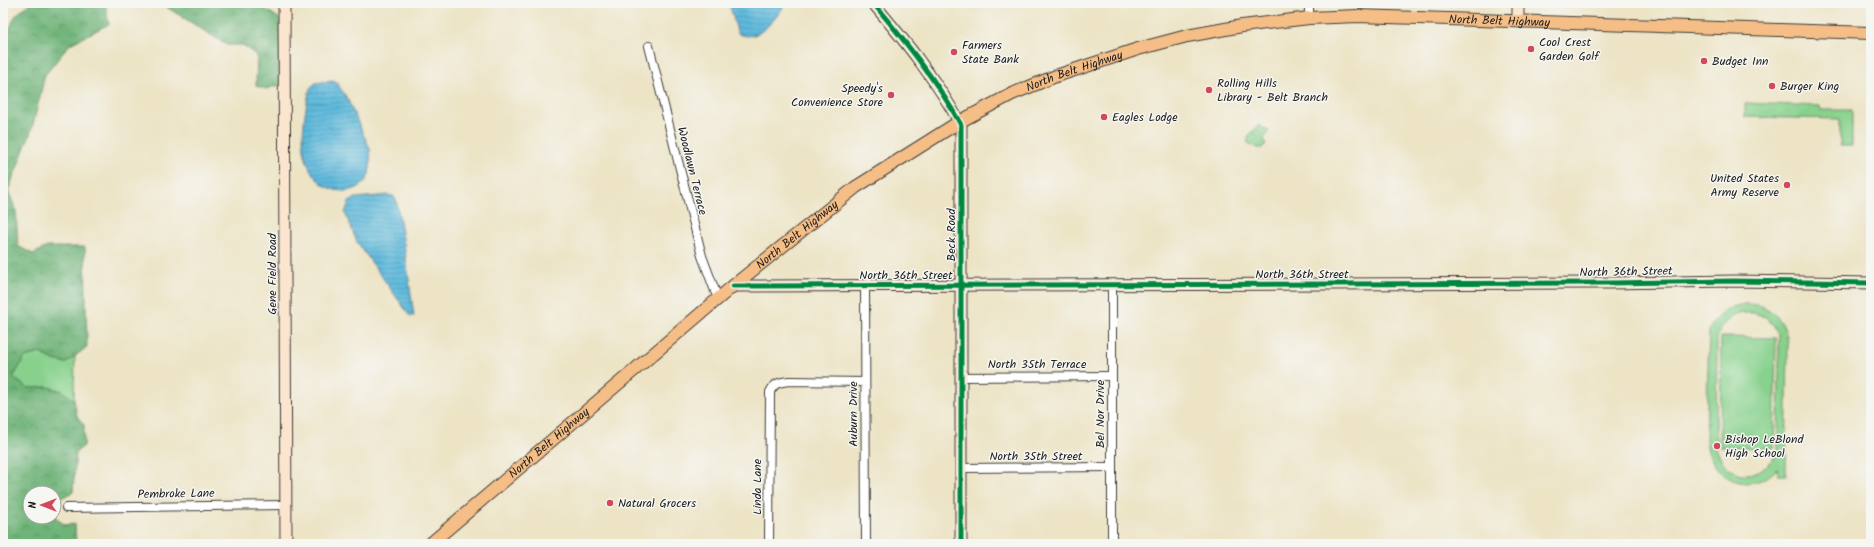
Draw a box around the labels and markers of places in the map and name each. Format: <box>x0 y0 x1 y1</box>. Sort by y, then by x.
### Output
place label: Cool Crest Garden Golf <box>1539 33 1600 66</box>
place label: Farmers State Bank <box>962 36 1019 69</box>
marker: Cool Crest Garden Golf <box>1526 44 1536 54</box>
marker: Farmers State Bank <box>949 47 959 57</box>
place label: Budget Inn <box>1712 52 1768 71</box>
marker: Budget Inn <box>1699 56 1709 66</box>
place label: Rolling Hills Library - Belt Branch <box>1217 74 1328 107</box>
place label: Burger King <box>1780 77 1840 96</box>
place label: Speedy's Convenience Store <box>791 79 884 112</box>
marker: Burger King <box>1767 81 1777 91</box>
marker: Rolling Hills Library - Belt Branch <box>1204 85 1214 95</box>
marker: Speedy's Convenience Store <box>886 90 896 100</box>
place label: Eagles Lodge <box>1112 108 1178 127</box>
marker: Eagles Lodge <box>1099 112 1109 122</box>
place label: United States Army Reserve <box>1710 169 1780 202</box>
marker: United States Army Reserve <box>1782 180 1792 190</box>
place label: Bishop LeBlond High School <box>1725 430 1804 463</box>
marker: Bishop LeBlond High School <box>1712 441 1722 451</box>
place label: Natural Grocers <box>618 494 696 513</box>
marker: Natural Grocers <box>605 498 615 508</box>

